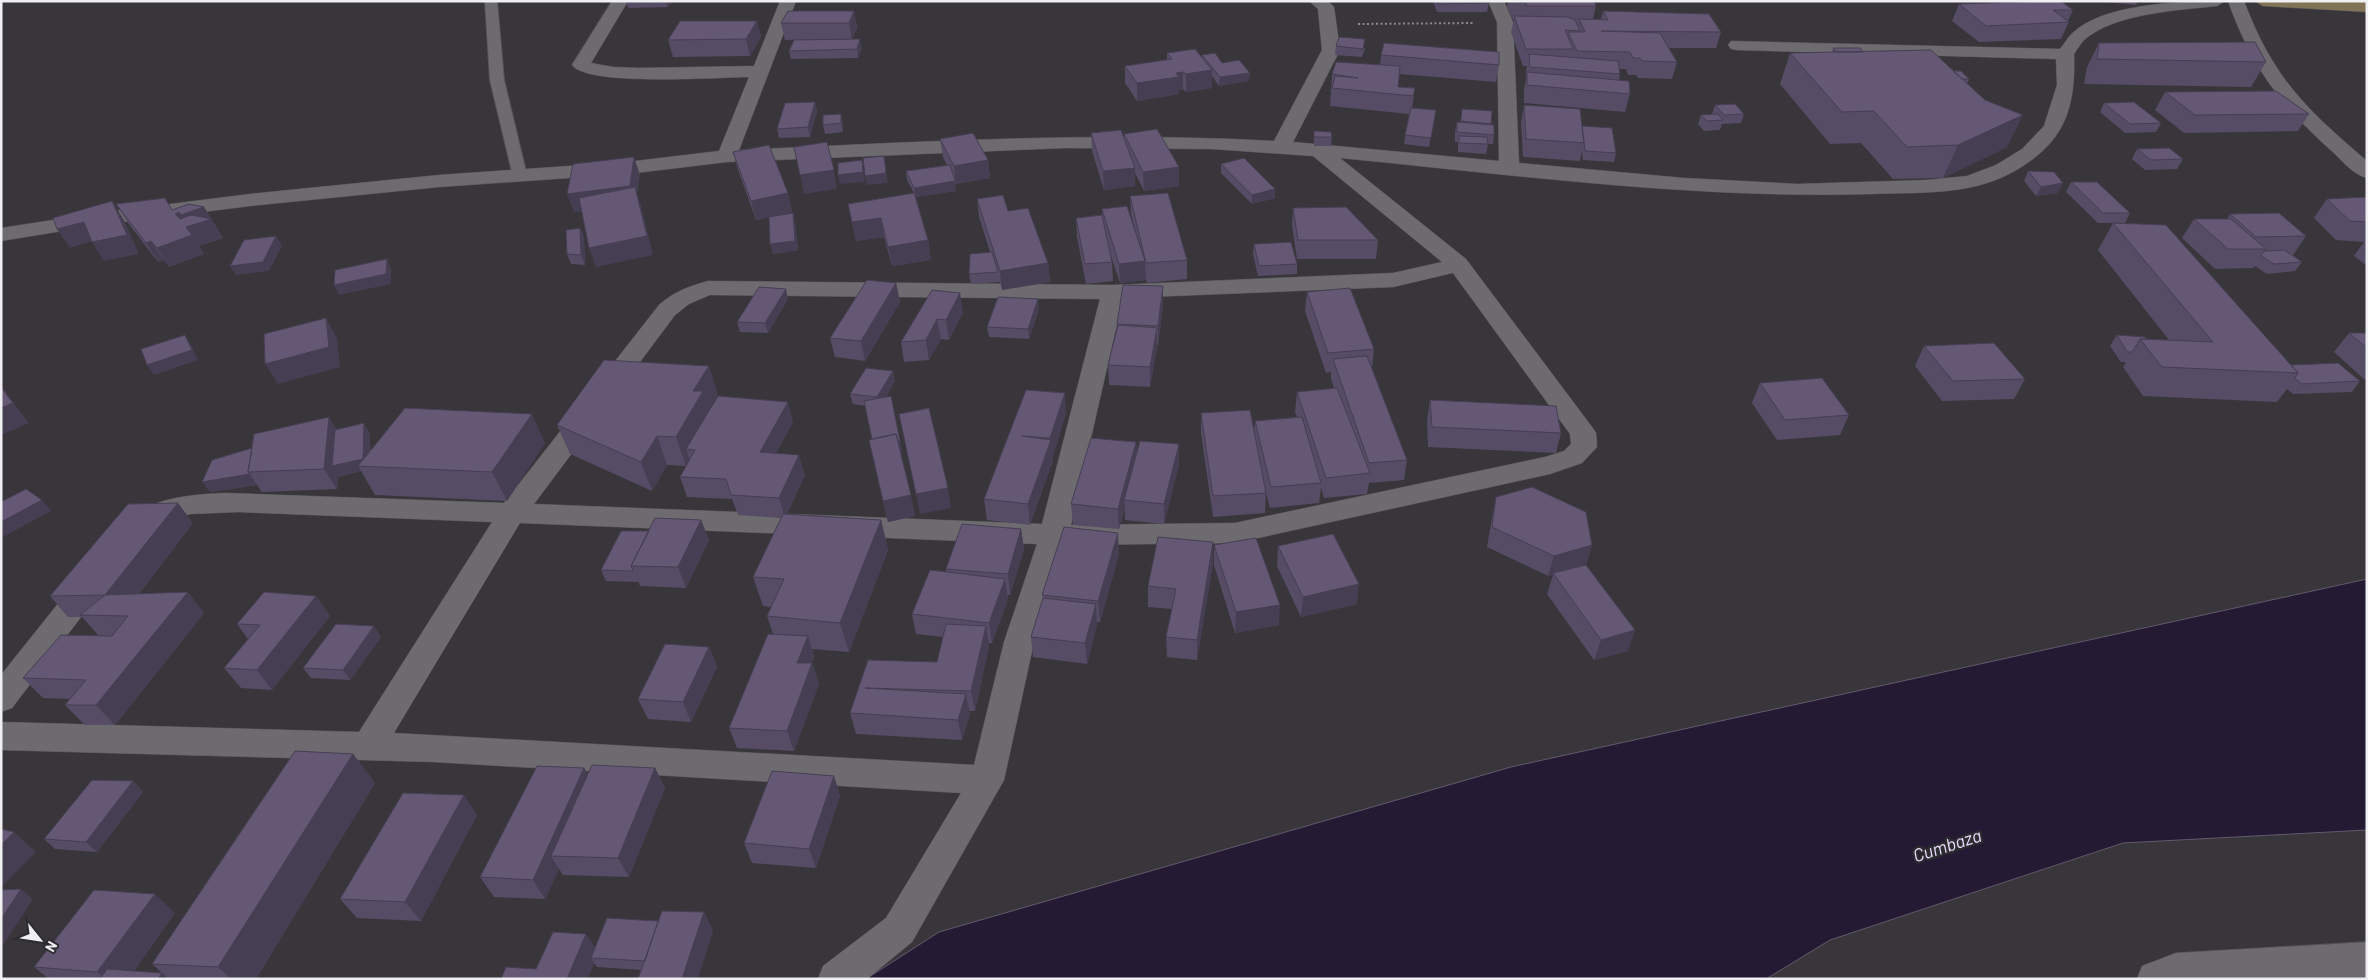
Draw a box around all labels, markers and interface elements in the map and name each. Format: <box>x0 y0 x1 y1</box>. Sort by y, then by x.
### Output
water label: Cumbaza <box>1910 824 1984 866</box>
north arrow <box>15 915 65 965</box>
text: N <box>42 938 61 955</box>

